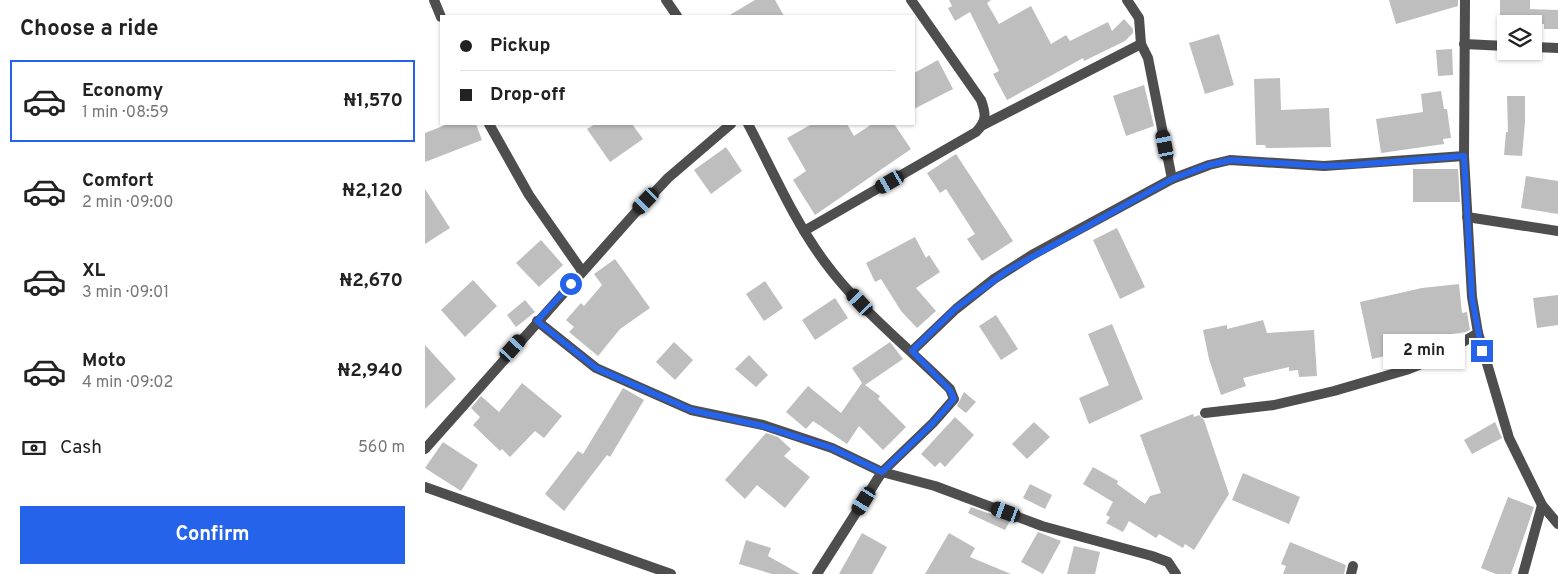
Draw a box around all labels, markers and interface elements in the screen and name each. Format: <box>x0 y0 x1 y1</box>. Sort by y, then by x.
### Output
map controls <box>1497 15 1542 60</box>
button: layers <box>1497 15 1542 60</box>
text: Choose a ride <box>20 16 158 43</box>
text: Pickup <box>490 34 550 58</box>
icon: car <box>22 79 67 124</box>
text: Economy <box>82 79 163 103</box>
text: Drop-off <box>490 83 565 107</box>
text: ₦1,570 <box>343 89 403 113</box>
text: 1 min · 08:59 <box>82 103 169 123</box>
car <box>1154 129 1175 161</box>
car <box>873 168 906 196</box>
icon: car <box>22 169 67 214</box>
text: Comfort <box>82 169 154 193</box>
text: ₦2,120 <box>342 179 403 203</box>
car <box>630 185 661 217</box>
text: 2 min · 09:00 <box>82 193 174 213</box>
icon: car <box>22 259 67 304</box>
text: XL <box>82 259 105 283</box>
text: ₦2,670 <box>340 269 403 293</box>
route start <box>560 273 582 295</box>
text: 3 min · 09:01 <box>82 283 169 303</box>
car <box>844 286 875 318</box>
car <box>497 332 528 364</box>
callout: 2 min <box>1382 334 1465 368</box>
route end <box>1471 340 1493 362</box>
text: 2 min <box>1403 341 1445 361</box>
icon: car <box>22 349 67 394</box>
text: Moto <box>82 349 126 373</box>
text: ₦2,940 <box>338 359 403 383</box>
text: 4 min · 09:02 <box>82 373 173 393</box>
icon: cash <box>20 434 48 462</box>
text: Cash <box>60 436 102 460</box>
text: 560 m <box>358 438 405 458</box>
car <box>849 484 878 518</box>
car <box>989 500 1022 524</box>
button: Confirm <box>20 506 405 564</box>

